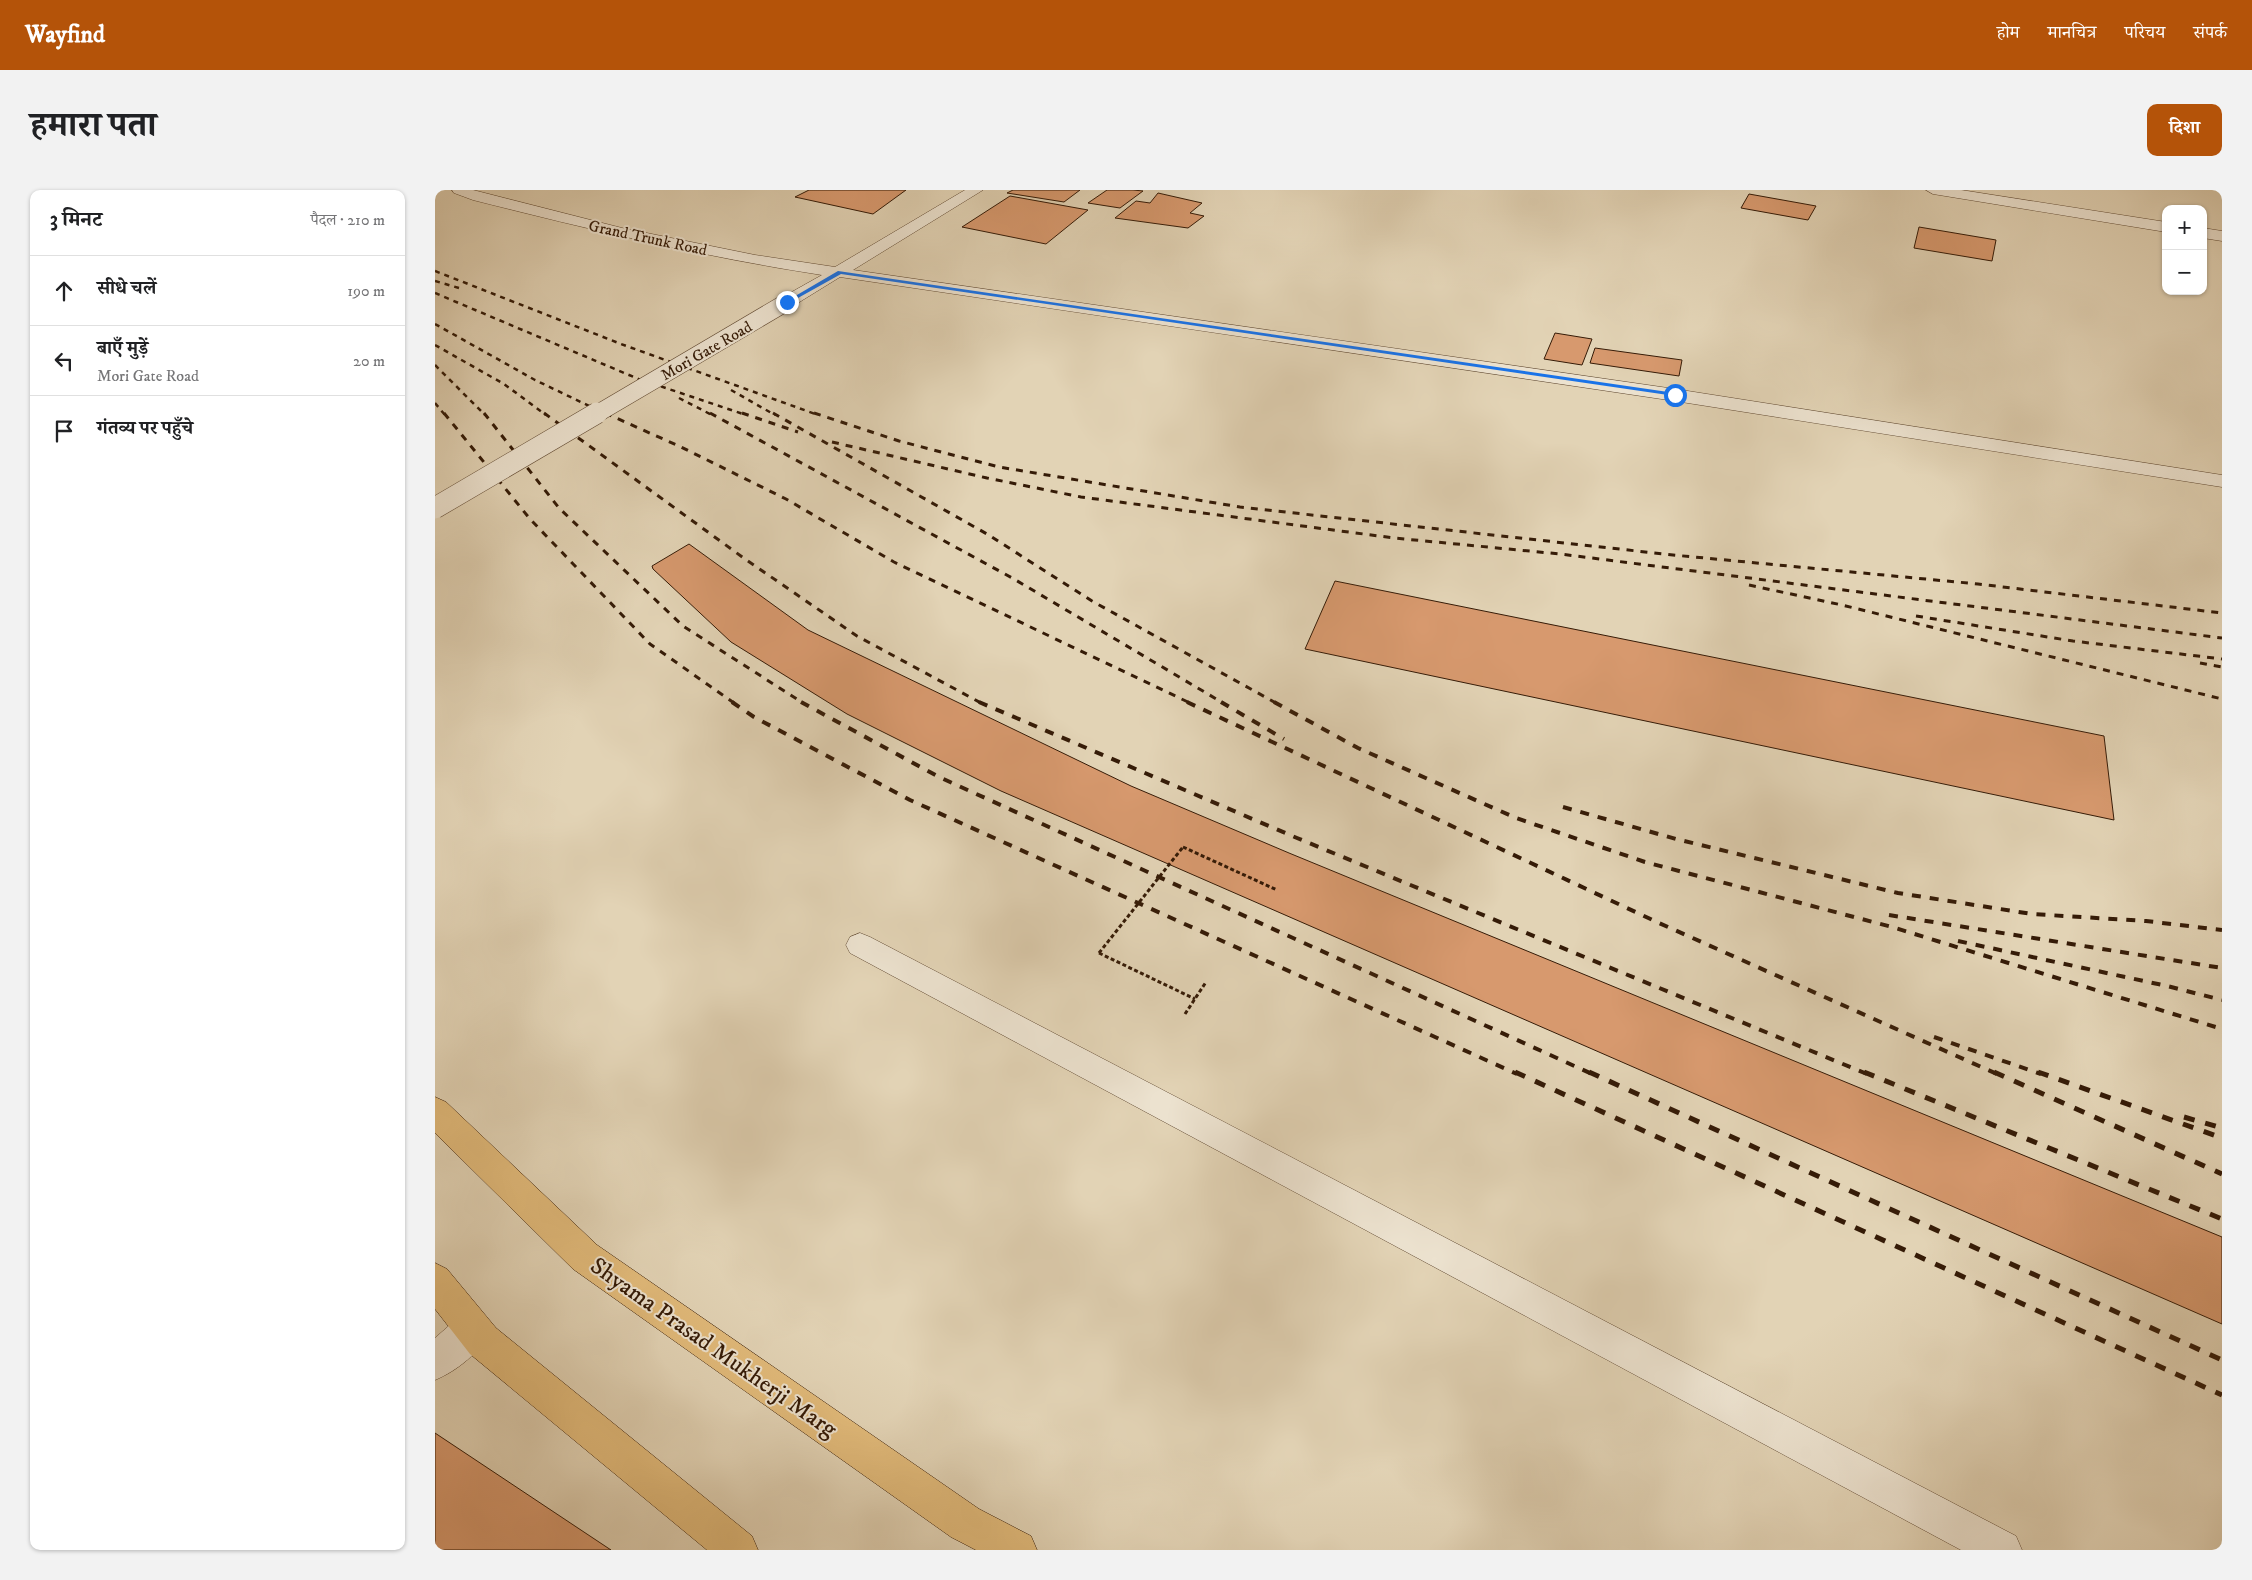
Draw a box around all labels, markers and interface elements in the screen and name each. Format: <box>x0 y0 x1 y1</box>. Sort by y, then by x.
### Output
text: Wayfind <box>25 20 105 50</box>
text: होम <box>1997 22 2020 44</box>
text: मानचित्र <box>2048 22 2096 44</box>
text: परिचय <box>2124 22 2165 44</box>
text: संपर्क <box>2193 22 2227 44</box>
text: हमारा पता <box>30 104 157 148</box>
button: दिशा <box>2147 104 2222 156</box>
map controls <box>2162 205 2207 295</box>
button: + <box>2162 205 2207 250</box>
text: 3 मिनट <box>50 207 102 233</box>
text: पैदल · 210 m <box>310 210 385 230</box>
street label: Grand Trunk Road <box>587 216 709 260</box>
button: − <box>2162 250 2207 295</box>
icon: ahead <box>50 277 78 305</box>
text: सीधे चलें <box>97 277 156 300</box>
text: 190 m <box>347 281 385 301</box>
route end <box>776 291 799 314</box>
street label: Mori Gate Road <box>657 317 756 385</box>
text: बाएँ मुड़ें <box>97 337 148 360</box>
icon: left <box>50 347 78 375</box>
text: 20 m <box>353 351 385 371</box>
text: Mori Gate Road <box>97 366 199 386</box>
route start <box>1664 384 1687 407</box>
icon: arrive <box>50 417 78 445</box>
text: गंतव्य पर पहुँचे <box>97 417 193 440</box>
street label: Shyama Prasad Mukherji Marg <box>584 1251 843 1445</box>

